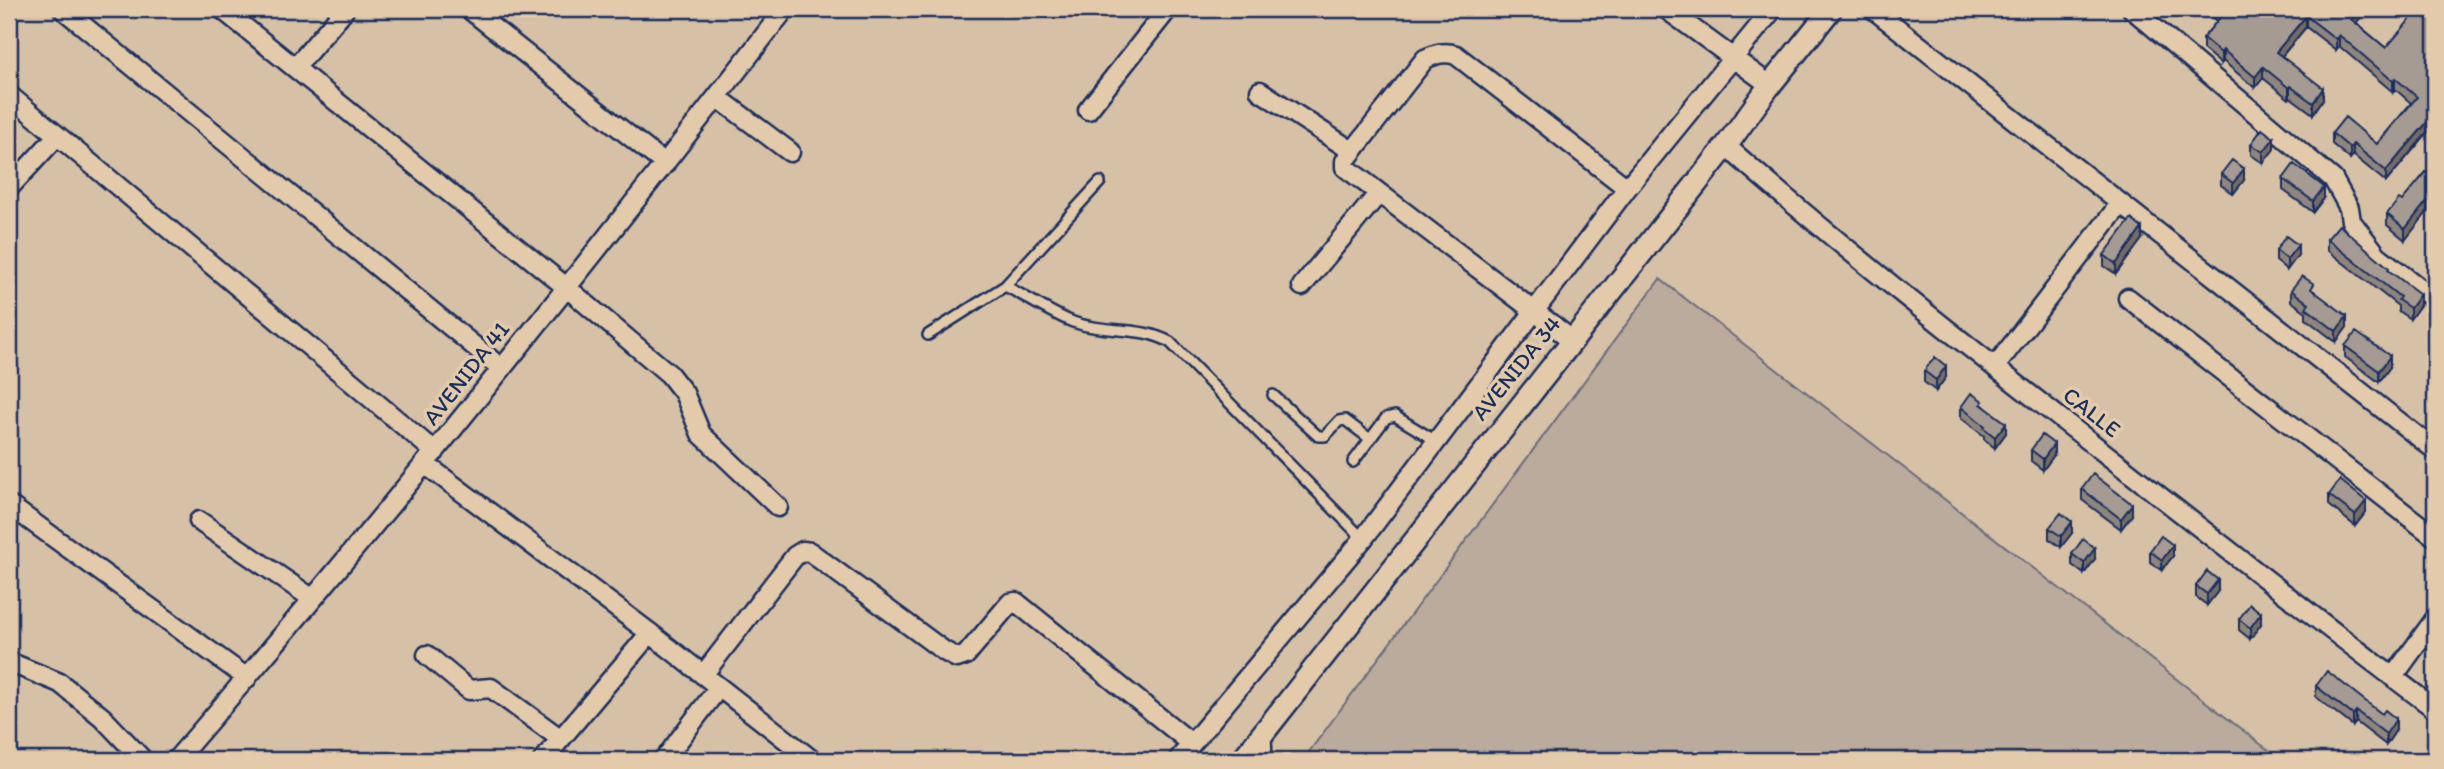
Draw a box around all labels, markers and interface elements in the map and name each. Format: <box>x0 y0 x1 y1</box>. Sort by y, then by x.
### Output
street label: AVENIDA 34 <box>1466 310 1567 426</box>
street label: AVENIDA 41 <box>417 315 515 430</box>
street label: CALLE <box>2058 381 2127 443</box>

